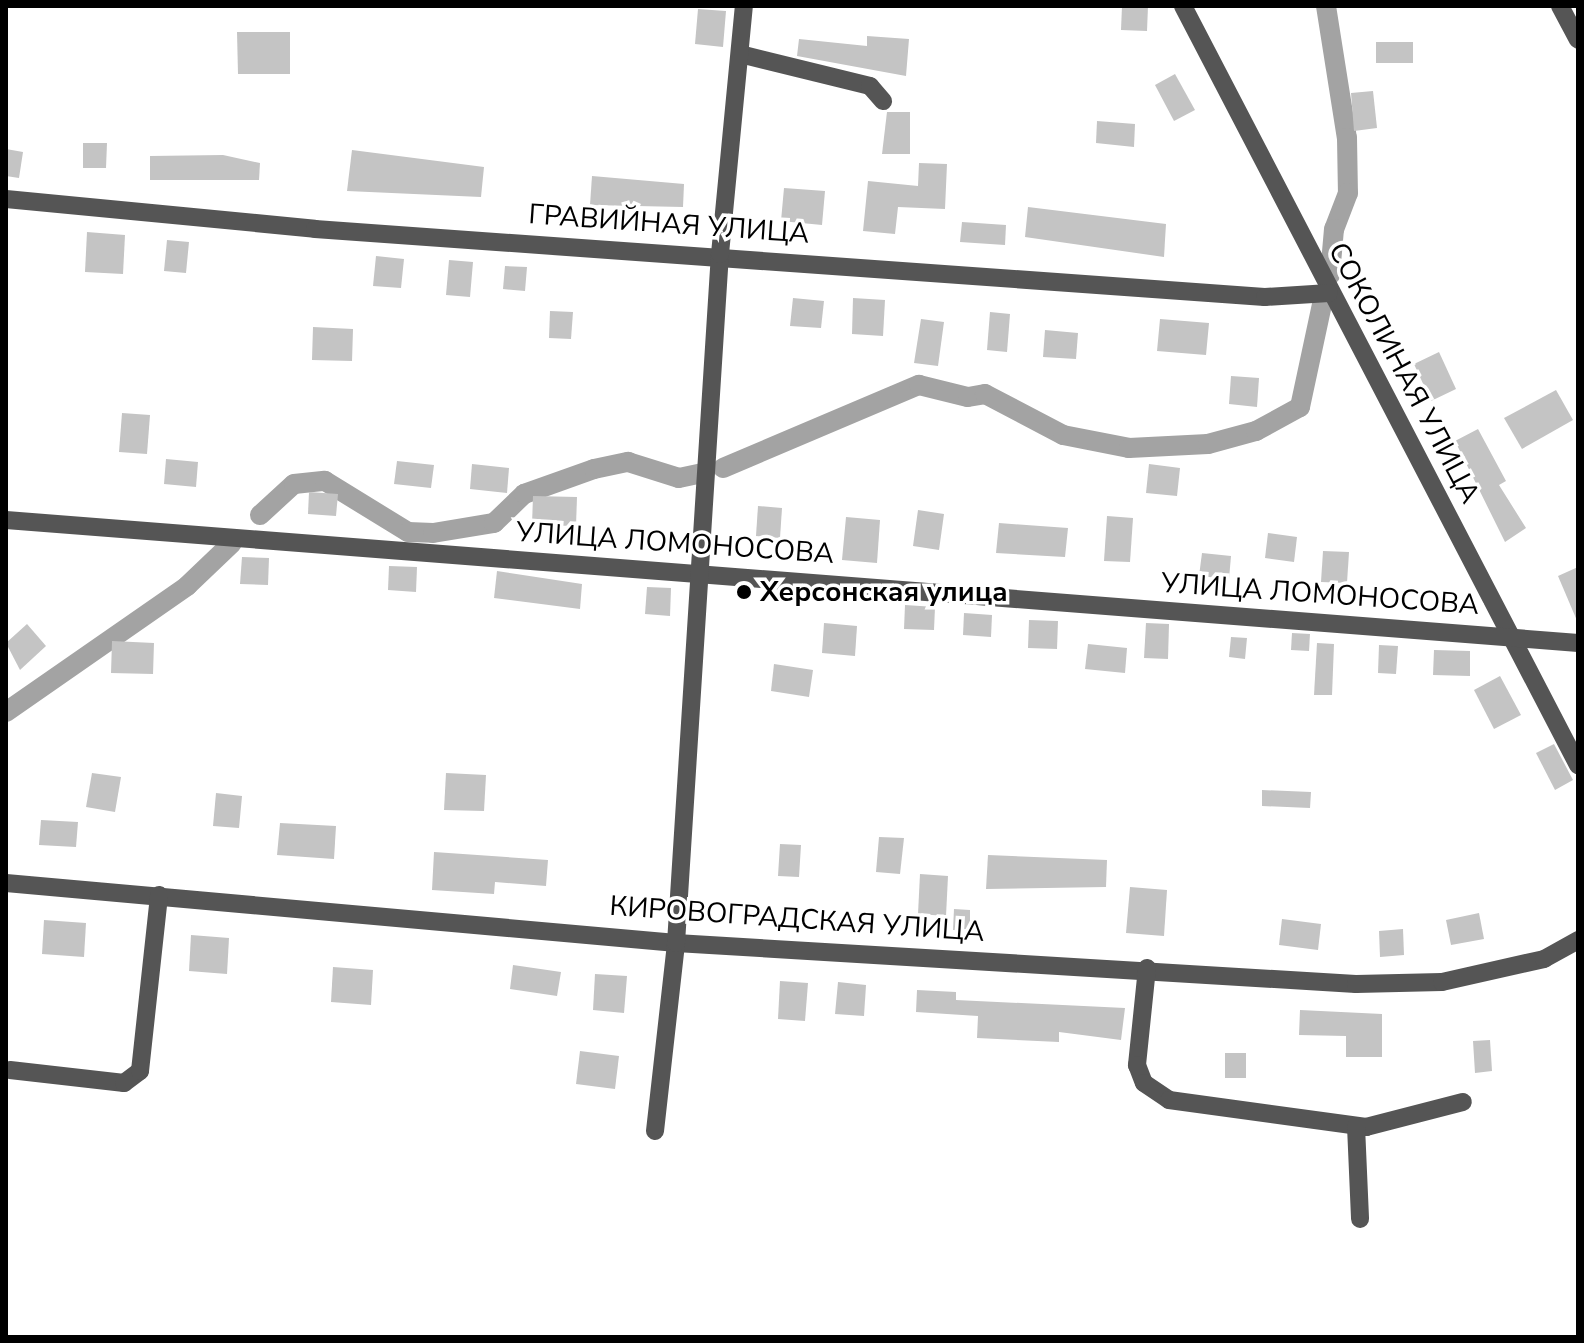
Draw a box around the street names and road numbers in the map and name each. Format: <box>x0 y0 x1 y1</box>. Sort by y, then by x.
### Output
street label: ГРАВИЙНАЯ УЛИЦА <box>528 197 810 251</box>
street label: СОКОЛИНАЯ УЛИЦА <box>1321 237 1487 509</box>
street label: УЛИЦА ЛОМОНОСОВА <box>515 515 835 571</box>
street label: УЛИЦА ЛОМОНОСОВА <box>1160 566 1480 622</box>
street label: КИРОВОГРАДСКАЯ УЛИЦА <box>608 889 986 949</box>

